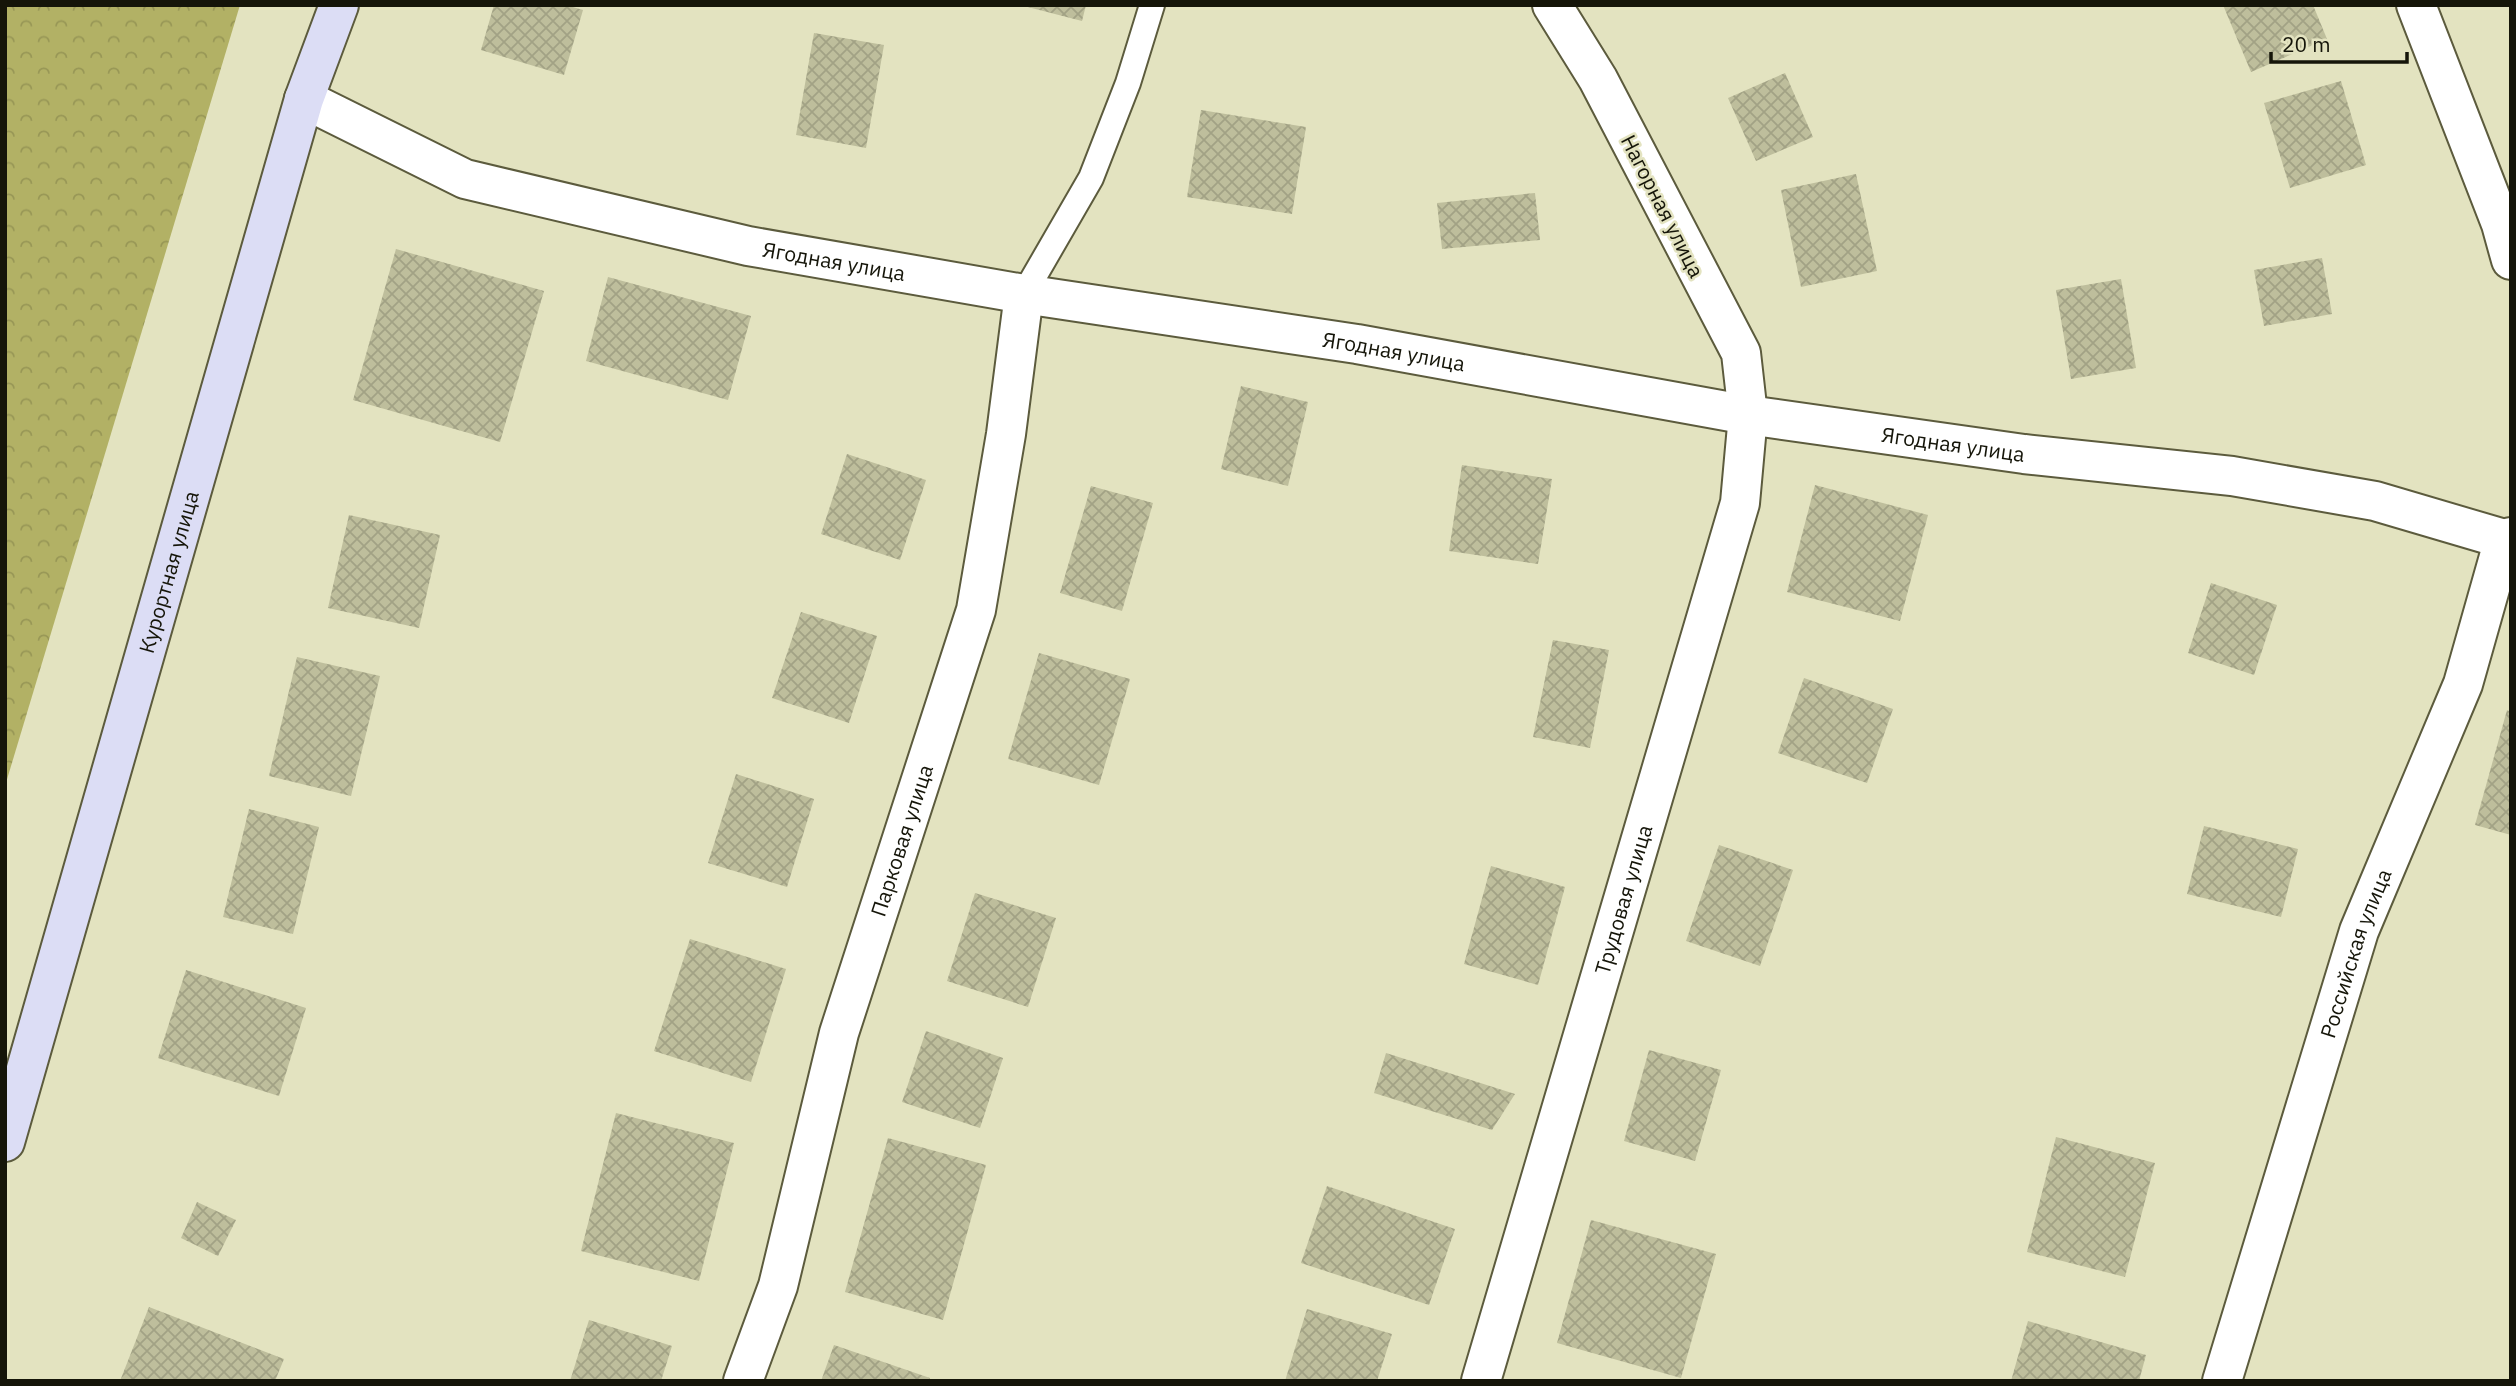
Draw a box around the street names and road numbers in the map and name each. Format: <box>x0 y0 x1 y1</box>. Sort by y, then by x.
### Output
street label: Нагорная улица <box>1615 130 1711 282</box>
street label: Ягодная улица <box>761 235 908 287</box>
street label: Ягодная улица <box>1321 325 1467 377</box>
street label: Ягодная улица <box>1880 420 2027 468</box>
street label: Курортная улица <box>132 487 205 656</box>
street label: Парковая улица <box>864 761 939 920</box>
street label: Трудовая улица <box>1588 821 1658 978</box>
street label: Российская улица <box>2313 864 2398 1041</box>

